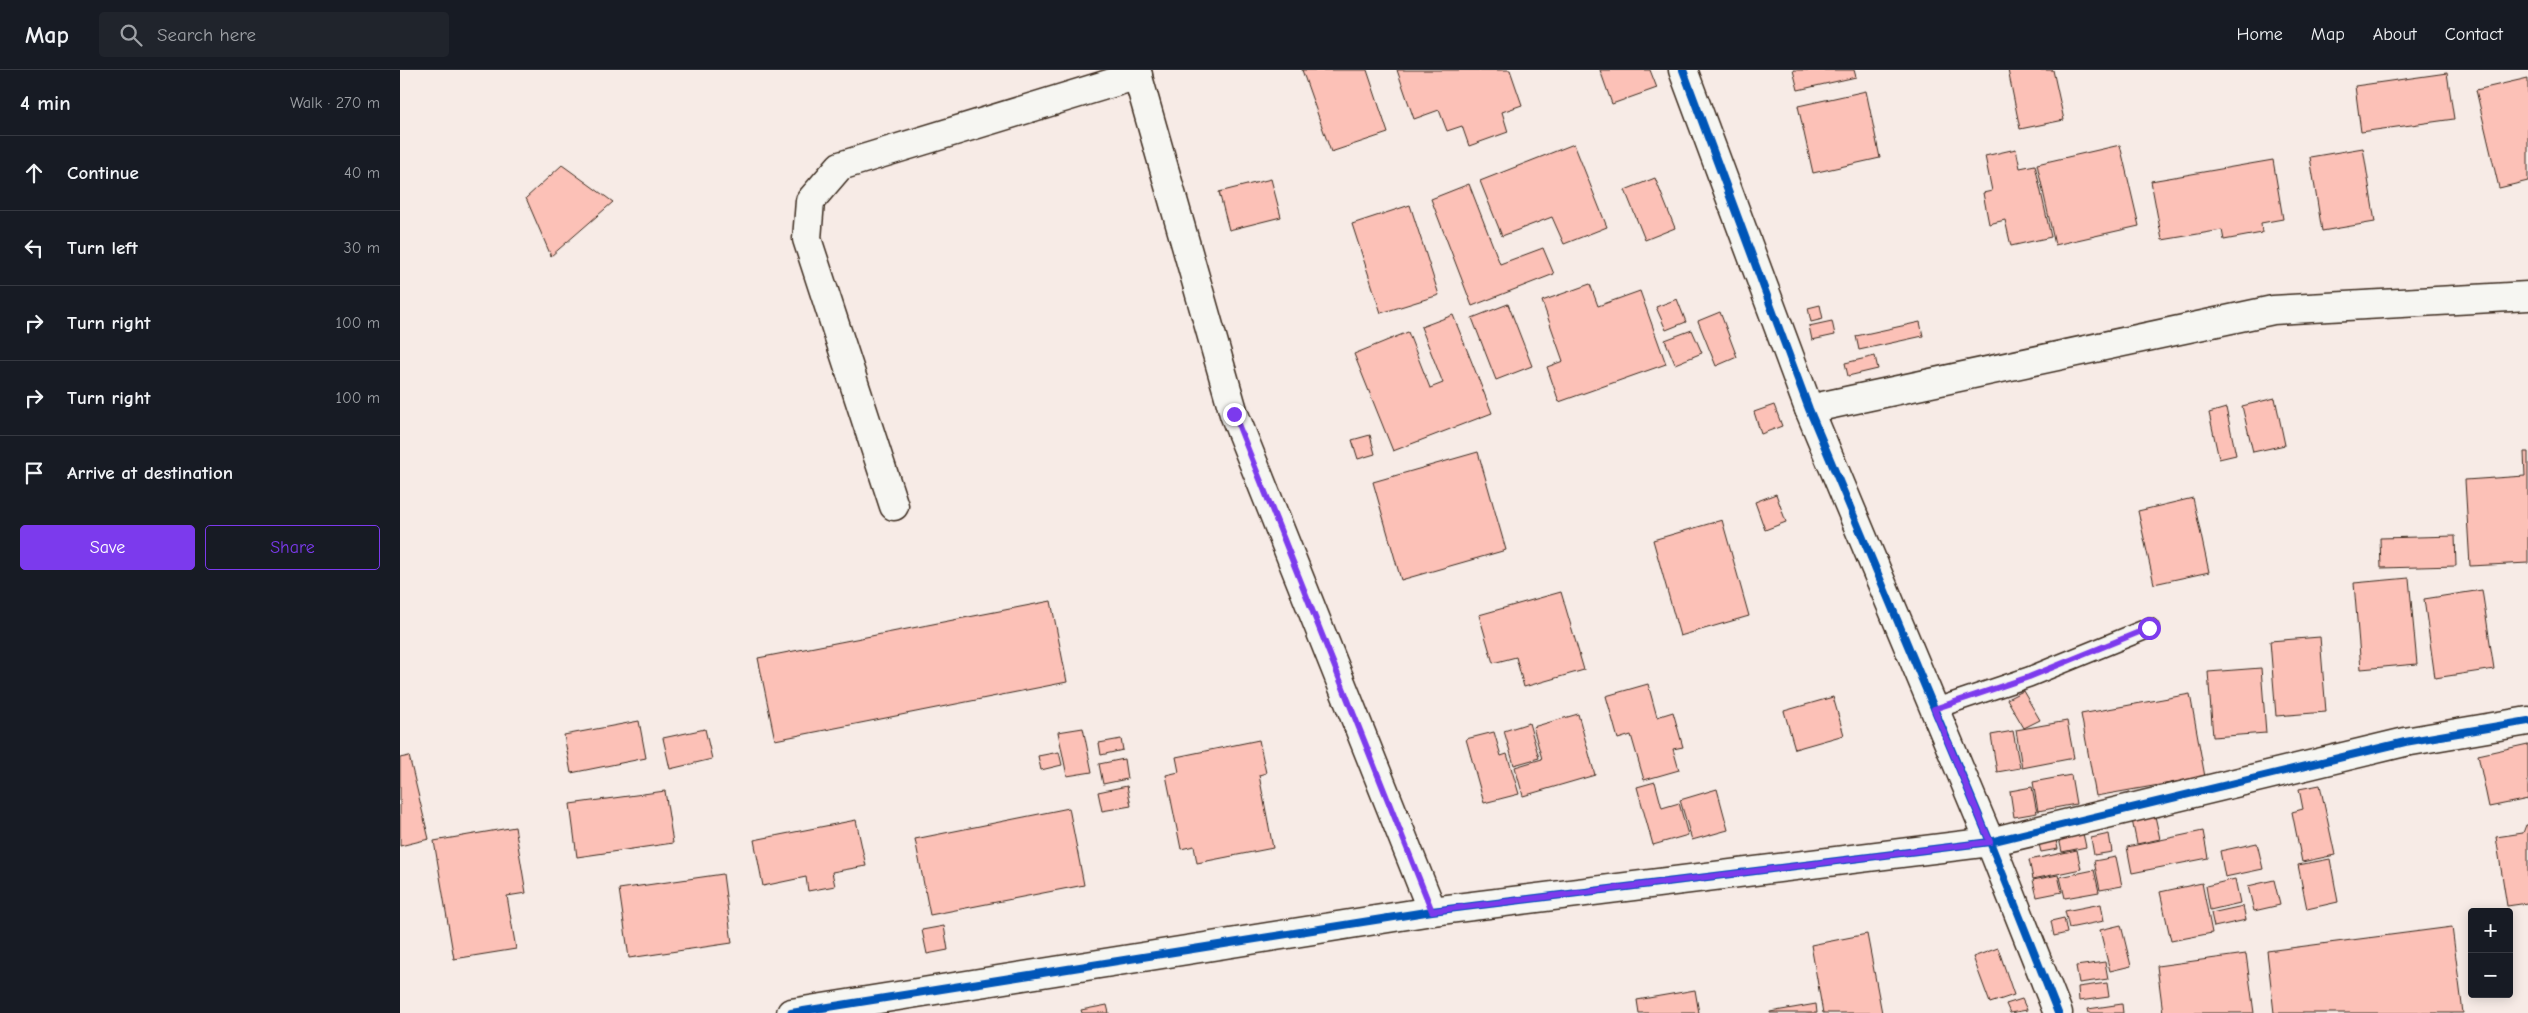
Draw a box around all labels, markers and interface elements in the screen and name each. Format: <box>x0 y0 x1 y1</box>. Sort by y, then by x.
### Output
search box <box>99 12 449 57</box>
text: Map <box>25 21 69 49</box>
icon: search <box>117 21 145 49</box>
text: Search here <box>157 24 256 46</box>
text: Home <box>2236 24 2283 45</box>
text: Map <box>2311 24 2345 45</box>
text: About <box>2373 24 2417 45</box>
text: Contact <box>2445 24 2503 45</box>
text: 4 min <box>20 91 71 115</box>
text: Walk · 270 m <box>290 94 380 112</box>
icon: ahead <box>20 159 48 187</box>
text: Continue <box>67 162 139 184</box>
text: 40 m <box>344 164 380 182</box>
icon: left <box>20 234 48 262</box>
text: Turn left <box>67 237 138 259</box>
text: 30 m <box>344 239 380 257</box>
icon: right <box>20 309 48 337</box>
text: Turn right <box>67 312 151 334</box>
text: 100 m <box>336 314 380 332</box>
icon: right <box>20 384 48 412</box>
text: Turn right <box>67 387 151 409</box>
text: 100 m <box>336 389 380 407</box>
route end <box>1223 403 1246 426</box>
icon: arrive <box>20 459 48 487</box>
text: Arrive at destination <box>67 462 233 484</box>
button: Save <box>20 525 195 570</box>
button: Share <box>205 525 380 570</box>
route start <box>2138 617 2161 640</box>
map controls <box>2468 908 2513 998</box>
button: + <box>2468 908 2513 953</box>
button: − <box>2468 953 2513 998</box>

